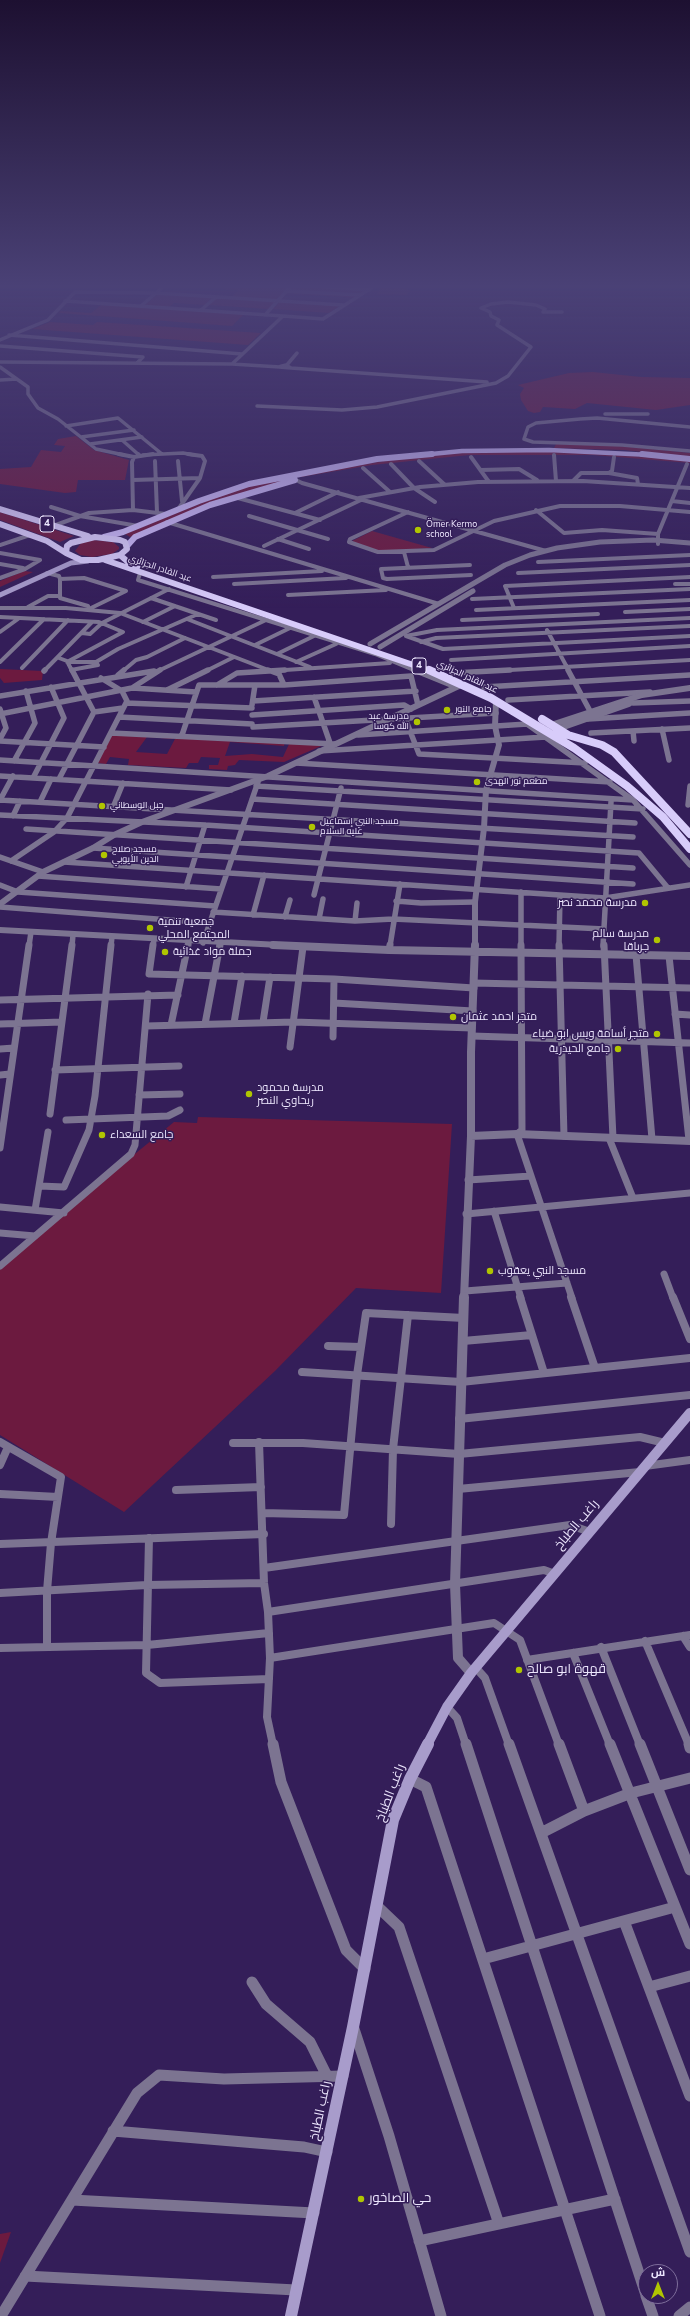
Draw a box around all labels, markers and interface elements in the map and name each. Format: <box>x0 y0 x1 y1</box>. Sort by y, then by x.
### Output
road number: 4 <box>40 516 54 532</box>
place label: Ömer Kermo school <box>426 520 477 541</box>
marker: Ömer Kermo school <box>413 525 423 535</box>
street label: عبد القادر الجزائري <box>127 553 193 585</box>
road number: 4 <box>412 658 426 674</box>
street label: عبد القادر الجزائري <box>435 658 499 696</box>
marker: جامع النور <box>442 705 452 715</box>
place label: جامع النور <box>455 705 492 715</box>
place label: مدرسة عبد الله كوسا <box>368 712 409 733</box>
marker: مدرسة عبد الله كوسا <box>412 717 422 727</box>
marker: مطعم نور الهدى <box>472 777 482 787</box>
place label: مطعم نور الهدى <box>485 777 547 787</box>
marker: جبل الوسطاني <box>97 801 107 811</box>
place label: جبل الوسطاني <box>110 801 164 811</box>
place label: مسجد النبي إسماعيل عليه السلام <box>320 817 399 838</box>
marker: مسجد النبي إسماعيل عليه السلام <box>307 822 317 832</box>
place label: مسجد صلاح الدين الأيوبي <box>112 845 159 866</box>
marker: مسجد صلاح الدين الأيوبي <box>99 850 109 860</box>
place label: مدرسة محمد نصر <box>558 896 637 910</box>
marker: مدرسة محمد نصر <box>640 898 650 908</box>
place label: جمعية تنمية المجتمع المحلي <box>158 915 230 941</box>
marker: جمعية تنمية المجتمع المحلي <box>145 923 155 933</box>
place label: مدرسة سالم جرباقا <box>592 927 649 953</box>
marker: مدرسة سالم جرباقا <box>652 935 662 945</box>
place label: جملة مواد غذائية <box>173 945 251 959</box>
marker: جملة مواد غذائية <box>160 947 170 957</box>
place label: متجر احمد عثمان <box>461 1010 537 1024</box>
marker: متجر احمد عثمان <box>448 1012 458 1022</box>
place label: متجر أسامة ويس ابو ضياء <box>532 1027 649 1041</box>
marker: متجر أسامة ويس ابو ضياء <box>652 1029 662 1039</box>
place label: جامع الحيدرية <box>549 1042 610 1056</box>
marker: جامع الحيدرية <box>613 1044 623 1054</box>
place label: مدرسة محمود ريحاوي النصر <box>257 1081 324 1107</box>
marker: مدرسة محمود ريحاوي النصر <box>244 1089 254 1099</box>
place label: جامع السعداء <box>110 1128 173 1142</box>
marker: جامع السعداء <box>97 1130 107 1140</box>
place label: مسجد النبي يعقوب <box>498 1264 586 1278</box>
marker: مسجد النبي يعقوب <box>485 1266 495 1276</box>
street label: راغب الطباخ <box>552 1497 602 1553</box>
place label: قهوة ابو صالح <box>527 1662 606 1678</box>
marker: قهوة ابو صالح <box>514 1665 524 1675</box>
street label: راغب الطباخ <box>373 1762 409 1824</box>
street label: راغب الطباخ <box>307 2080 335 2142</box>
place label: حي الصاخور <box>369 2191 431 2207</box>
marker: حي الصاخور <box>356 2194 366 2204</box>
north arrow <box>638 2264 678 2304</box>
text: ش <box>651 2265 665 2280</box>

